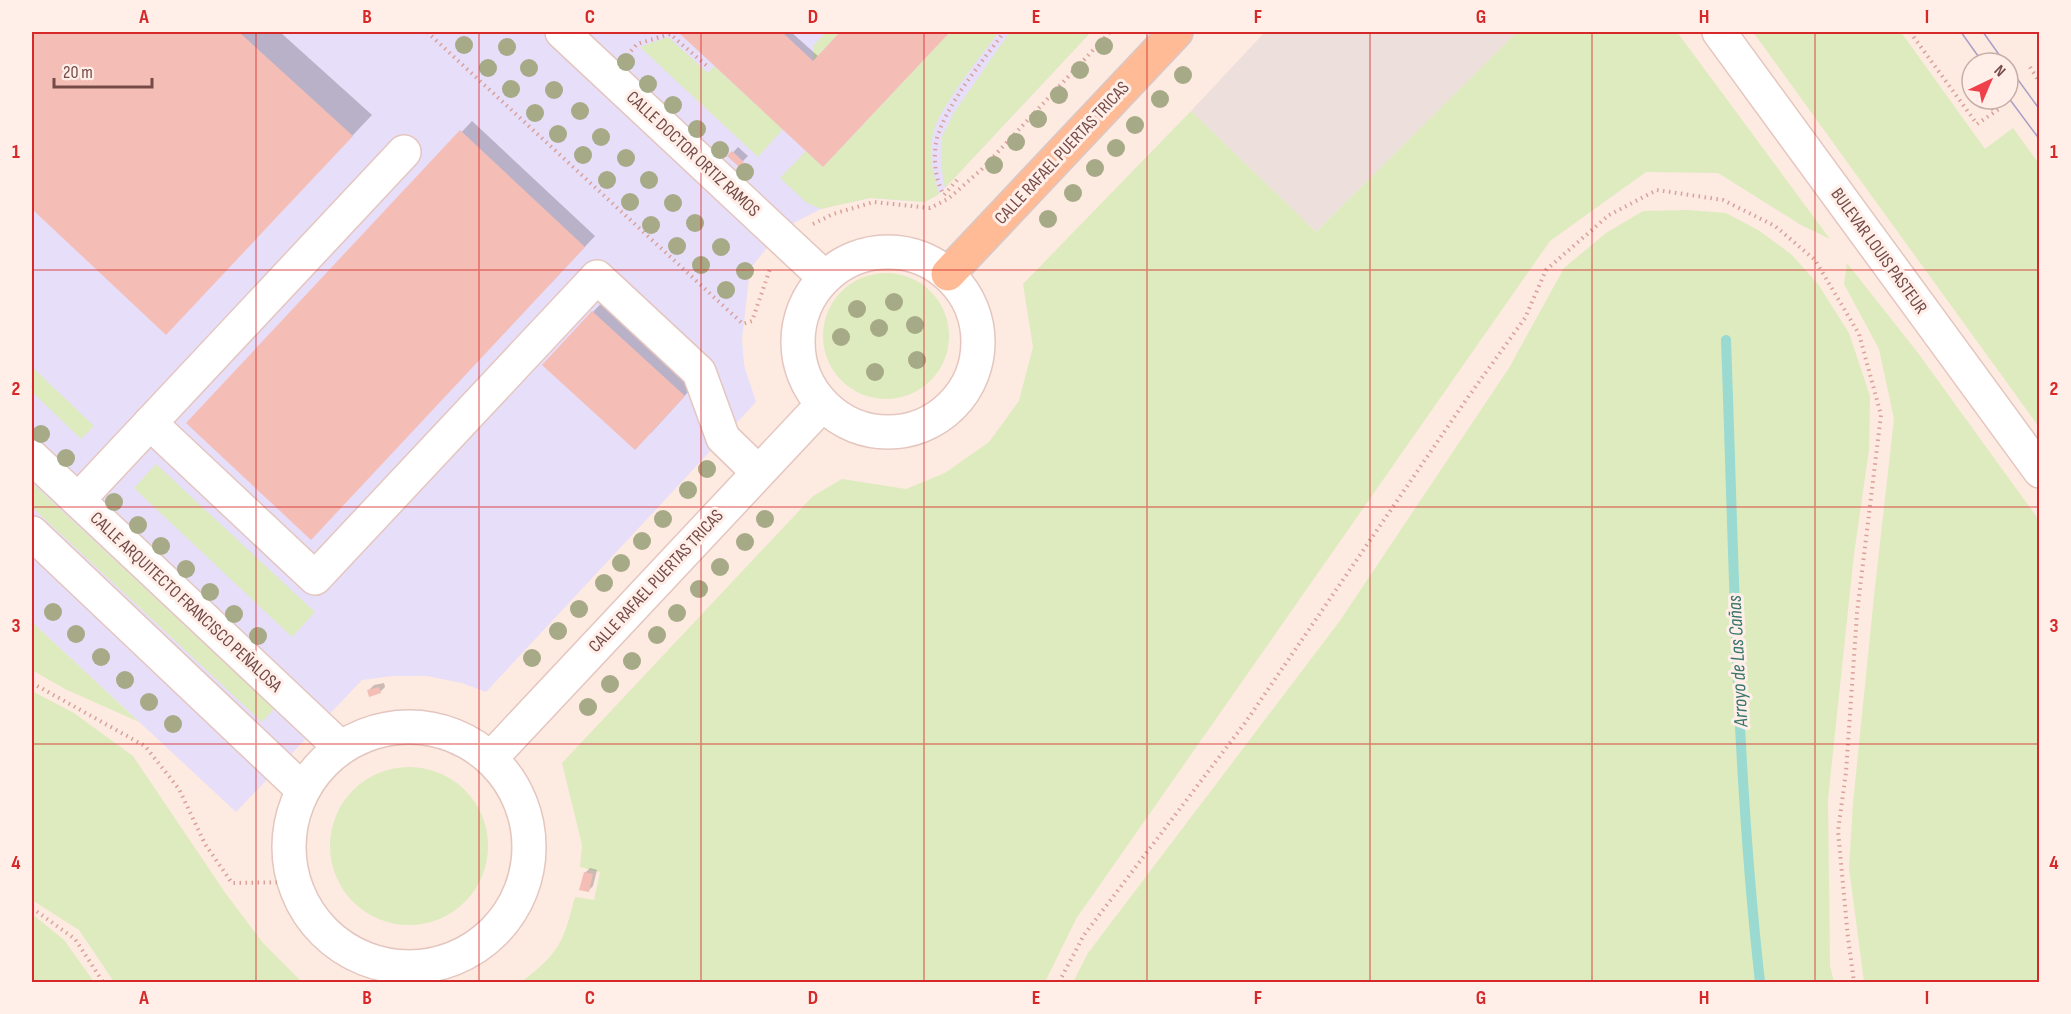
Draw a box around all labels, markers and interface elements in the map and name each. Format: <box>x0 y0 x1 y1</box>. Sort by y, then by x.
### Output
text: A <box>138 5 149 29</box>
text: B <box>362 5 372 29</box>
text: C <box>585 5 595 29</box>
text: D <box>808 5 818 29</box>
text: E <box>1032 5 1040 29</box>
text: F <box>1254 5 1262 29</box>
text: G <box>1476 5 1486 29</box>
text: H <box>1699 5 1709 29</box>
text: I <box>1925 5 1929 29</box>
scale bar <box>54 51 152 89</box>
north arrow <box>1960 51 2020 111</box>
text: N <box>1990 61 2009 81</box>
text: 20 m <box>63 62 93 83</box>
street label: CALLE RAFAEL PUERTAS TRICAS <box>990 77 1134 229</box>
street label: CALLE DOCTOR ORTIZ RAMOS <box>622 87 764 221</box>
text: 1 <box>12 140 20 164</box>
text: 1 <box>2050 140 2058 164</box>
street label: BULEVAR LOUIS PASTEUR <box>1826 184 1932 318</box>
text: 2 <box>12 377 20 401</box>
text: 2 <box>2050 377 2058 401</box>
street label: CALLE RAFAEL PUERTAS TRICAS <box>584 505 728 657</box>
street label: CALLE ARQUITECTO FRANCISCO PEÑALOSA <box>86 508 286 697</box>
water label: Arroyo de Las Cañas <box>1723 595 1753 728</box>
text: 3 <box>12 614 21 638</box>
text: 3 <box>2050 614 2059 638</box>
text: 4 <box>11 851 21 875</box>
text: 4 <box>2049 851 2059 875</box>
text: A <box>138 986 149 1010</box>
text: B <box>362 986 372 1010</box>
text: C <box>585 986 595 1010</box>
text: D <box>808 986 818 1010</box>
text: E <box>1032 986 1040 1010</box>
text: F <box>1254 986 1262 1010</box>
text: G <box>1476 986 1486 1010</box>
text: H <box>1699 986 1709 1010</box>
text: I <box>1925 986 1929 1010</box>

